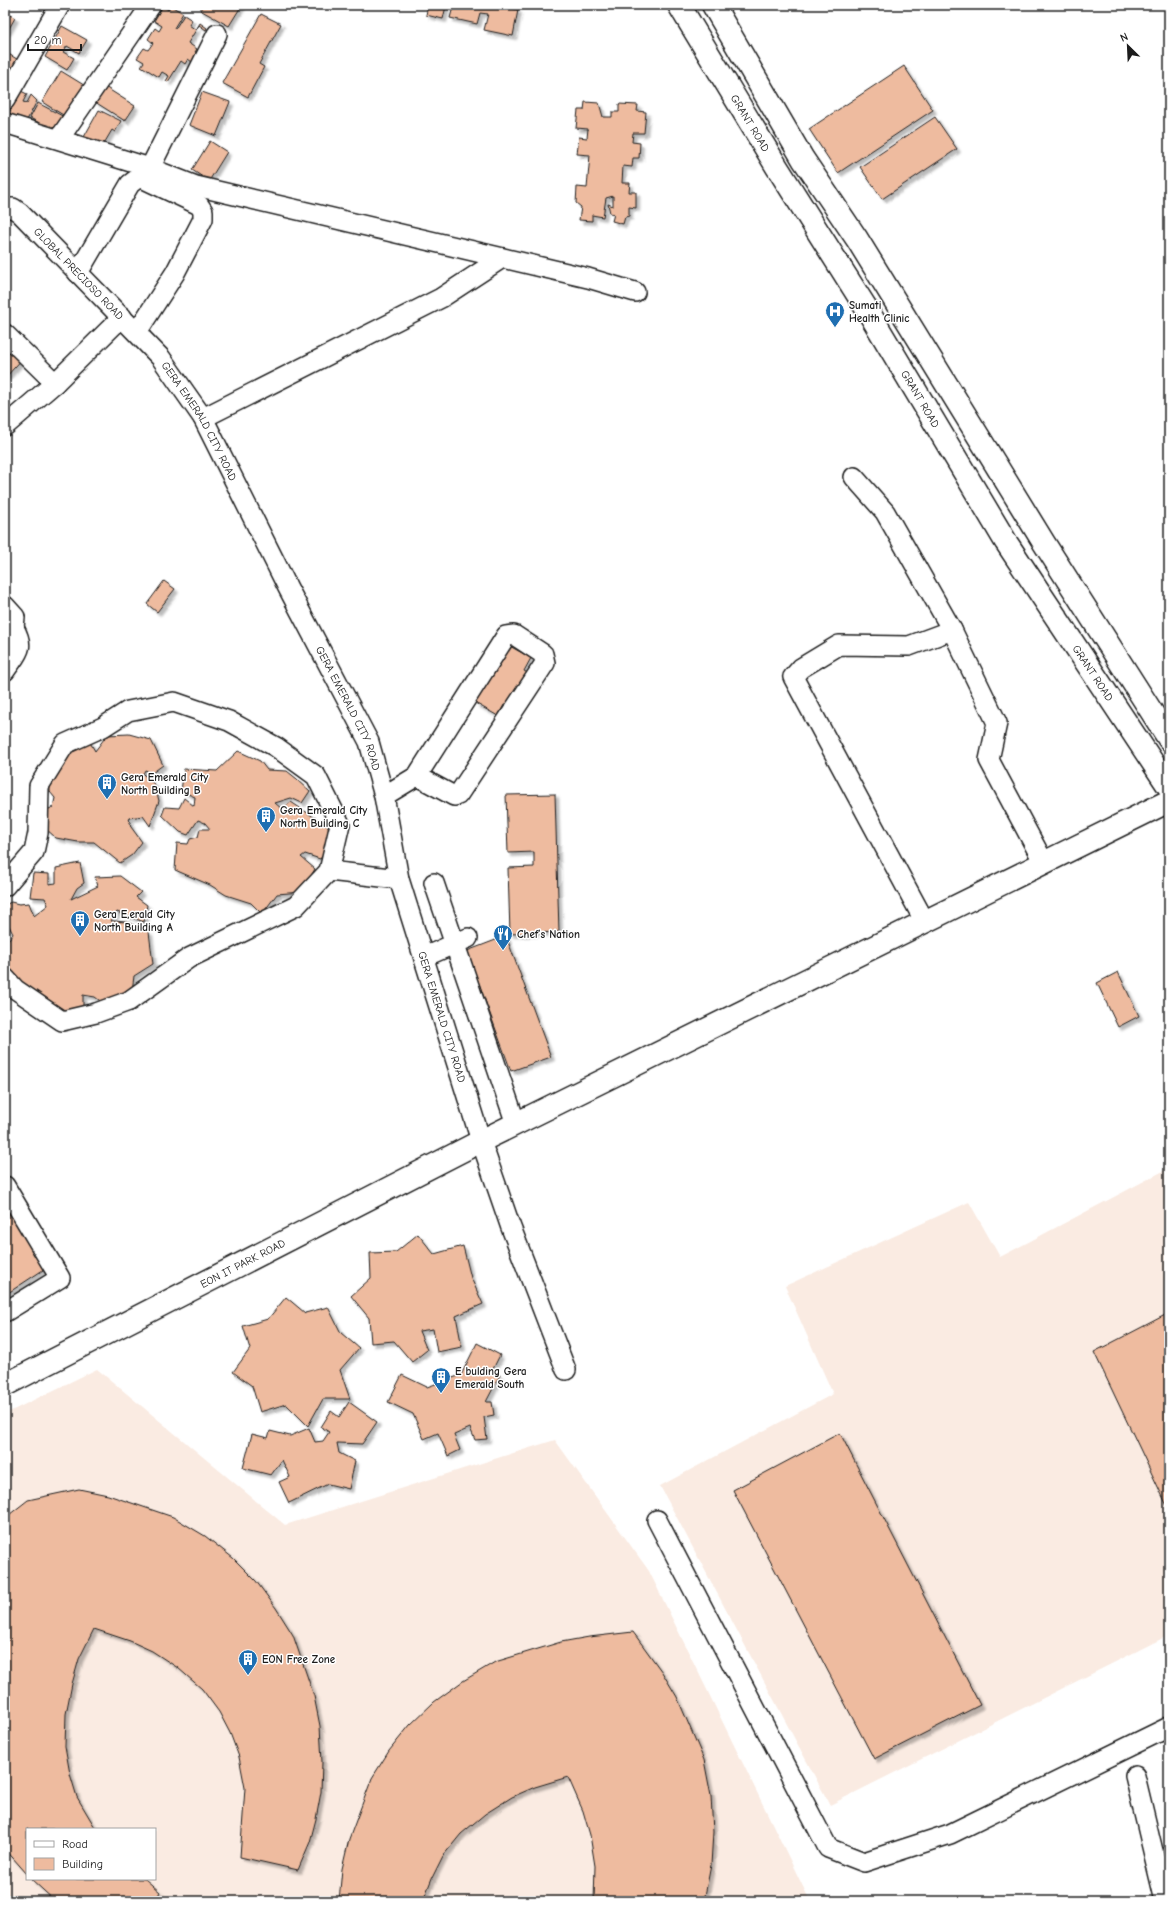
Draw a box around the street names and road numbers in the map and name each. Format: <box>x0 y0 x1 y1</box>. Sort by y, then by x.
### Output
street label: GRANT ROAD <box>728 92 772 154</box>
street label: GLOBAL PRECIOSO ROAD <box>31 225 126 323</box>
street label: GERA EMERALD CITY ROAD <box>159 359 239 483</box>
street label: GRANT ROAD <box>898 368 942 430</box>
street label: GRANT ROAD <box>1069 643 1116 704</box>
street label: GERA EMERALD CITY ROAD <box>313 644 383 772</box>
street label: GERA EMERALD CITY ROAD <box>415 950 468 1084</box>
street label: EON IT PARK ROAD <box>198 1236 288 1291</box>

